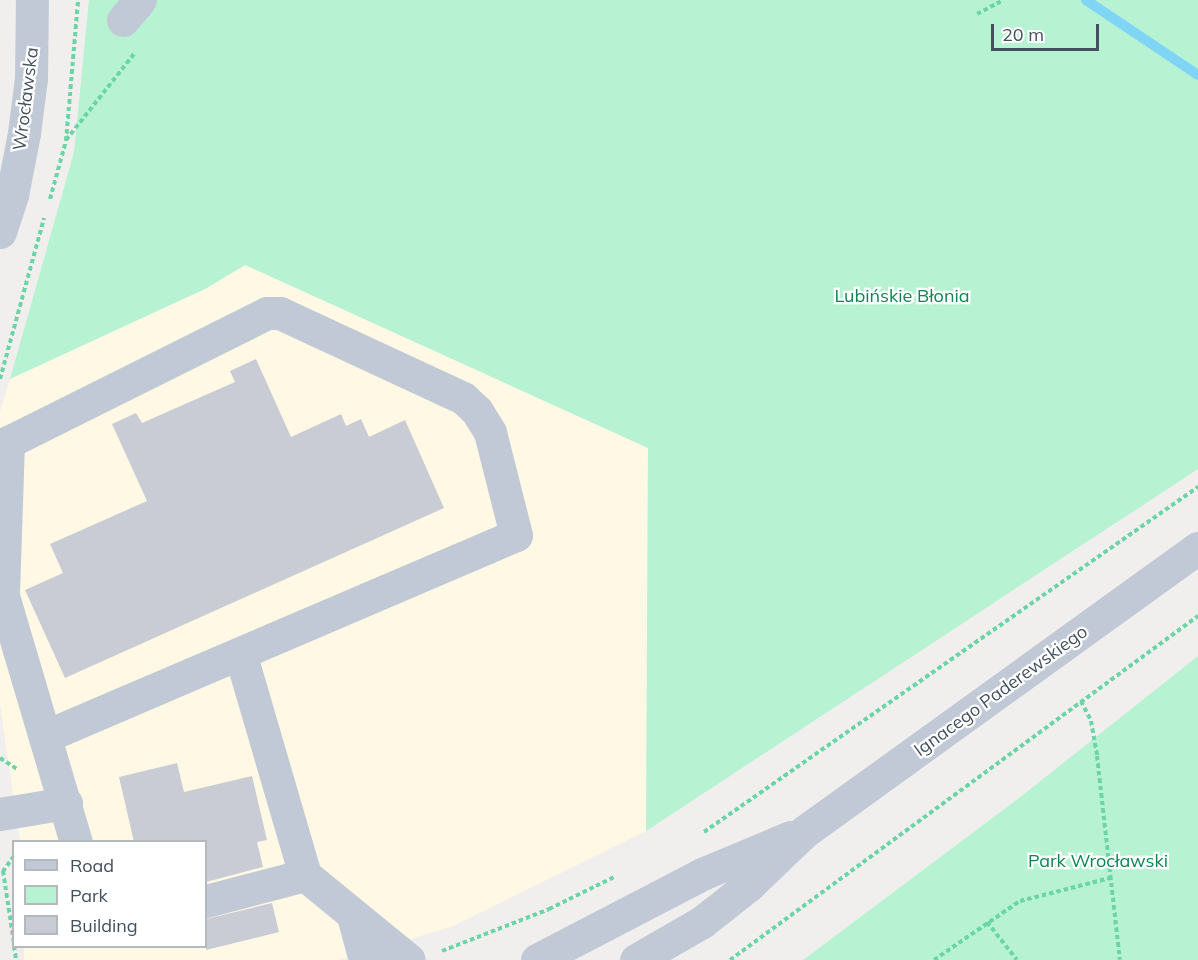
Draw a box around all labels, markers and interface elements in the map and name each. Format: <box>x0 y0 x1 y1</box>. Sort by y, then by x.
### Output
scale bar <box>994 12 1102 50</box>
text: 20 m <box>1002 23 1044 46</box>
street label: Wrocławska <box>9 46 43 152</box>
park label: Lubińskie Błonia <box>834 285 970 307</box>
street label: Ignacego Paderewskiego <box>910 621 1092 761</box>
legend <box>12 840 207 948</box>
park label: Park Wrocławski <box>1028 850 1168 872</box>
text: Road <box>70 854 114 877</box>
text: Park <box>70 884 108 907</box>
text: Building <box>70 914 138 937</box>

